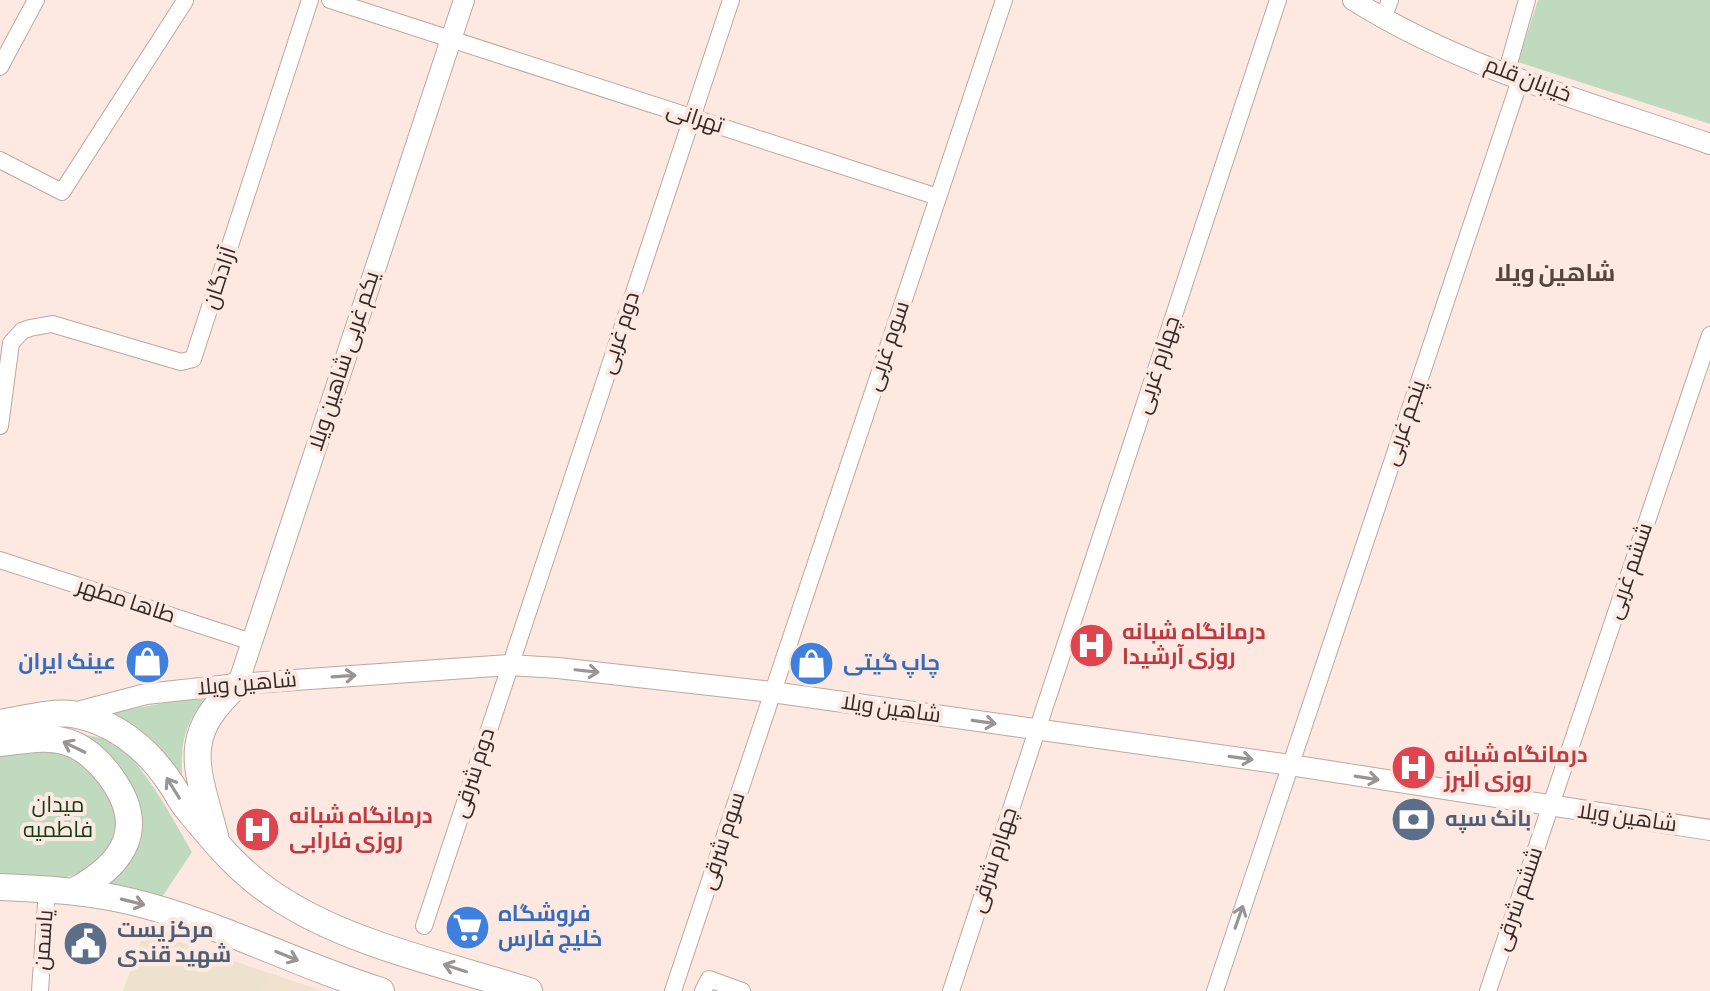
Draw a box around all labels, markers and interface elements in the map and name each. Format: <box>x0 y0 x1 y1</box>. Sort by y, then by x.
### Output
street label: خیابان قلم <box>1481 51 1575 110</box>
street label: تهرانی <box>663 96 727 140</box>
street label: آزادگان <box>197 243 243 313</box>
district label: شاهین ویلا <box>1495 259 1615 288</box>
street label: یکم غربی شاهین ویلا <box>302 268 387 454</box>
street label: دوم غربی <box>594 288 647 378</box>
street label: سوم غربی <box>860 298 917 395</box>
street label: چهارم غربی <box>1130 313 1187 418</box>
street label: پنجم غربی <box>1378 377 1433 470</box>
street label: ششم غربی <box>1601 519 1660 623</box>
street label: طاها مطهر <box>71 572 179 630</box>
place label: درمانگاه شبانه روزی آرشیدا <box>1122 619 1266 671</box>
hospital icon: درمانگاه شبانه روزی آرشیدا <box>1067 621 1115 669</box>
shop icon: عینک ایران <box>123 638 171 686</box>
shop icon: چاپ گیتی <box>788 639 836 687</box>
place label: عینک ایران <box>18 649 116 676</box>
place label: چاپ گیتی <box>843 650 940 678</box>
one-way arrow <box>574 664 599 679</box>
street label: شاهین ویلا <box>196 666 298 702</box>
one-way arrow <box>330 669 357 684</box>
street label: شاهین ویلا <box>840 689 942 729</box>
one-way arrow <box>971 715 996 730</box>
street label: دوم شرقی <box>447 725 502 822</box>
one-way arrow <box>63 739 87 754</box>
place label: درمانگاه شبانه روزی البرز <box>1443 742 1588 794</box>
hospital icon: درمانگاه شبانه روزی البرز <box>1389 744 1437 792</box>
one-way arrow <box>1228 751 1253 766</box>
one-way arrow <box>1354 771 1379 786</box>
one-way arrow <box>165 777 181 800</box>
street label: سوم شرقی <box>695 789 752 894</box>
park label: میدان فاطمیه <box>23 792 93 844</box>
bank icon: بانک سپه <box>1390 795 1438 843</box>
street label: شاهین ویلا <box>1576 798 1678 838</box>
place label: درمانگاه شبانه روزی فارابی <box>289 803 433 855</box>
street label: چهارم شرقی <box>964 804 1025 916</box>
hospital icon: درمانگاه شبانه روزی فارابی <box>234 805 282 853</box>
place label: بانک سپه <box>1445 806 1531 834</box>
street label: ششم شرقی <box>1489 844 1550 955</box>
one-way arrow <box>119 895 145 910</box>
place label: فروشگاه خلیج فارس <box>498 901 602 953</box>
supermarket icon: فروشگاه خلیج فارس <box>443 903 491 951</box>
one-way arrow <box>1233 905 1248 930</box>
street label: یاسمن <box>28 909 60 971</box>
place label: مرکز پست شهید قندی <box>117 917 231 969</box>
public building icon: مرکز پست شهید قندی <box>62 919 110 967</box>
one-way arrow <box>274 950 299 965</box>
one-way arrow <box>442 959 467 974</box>

